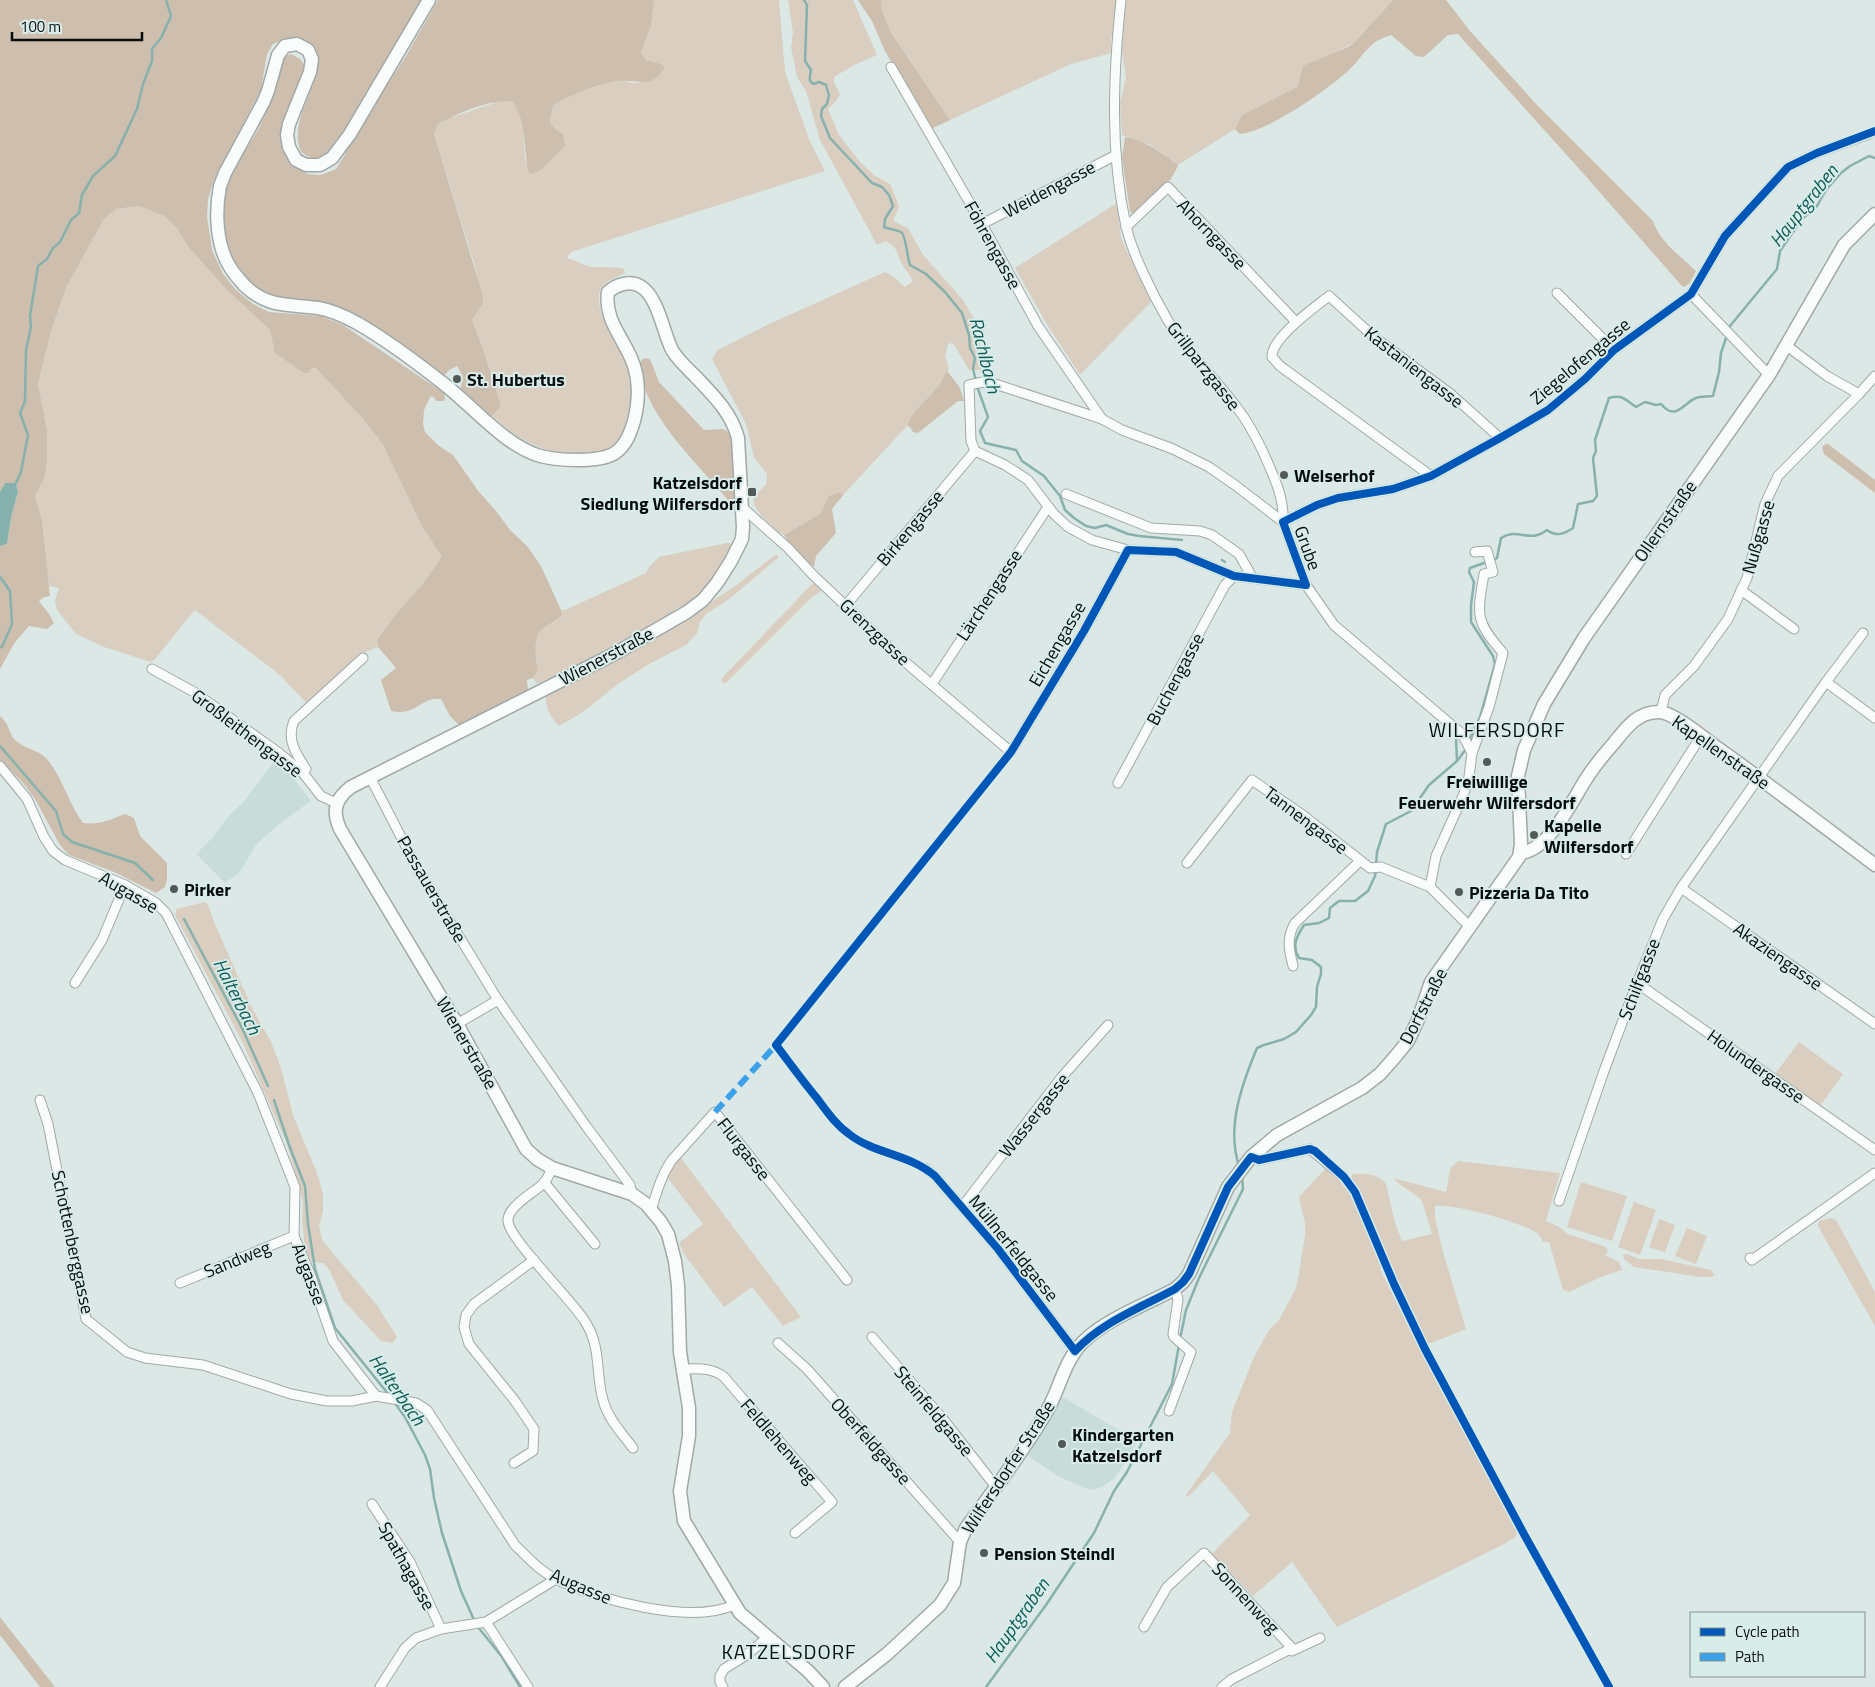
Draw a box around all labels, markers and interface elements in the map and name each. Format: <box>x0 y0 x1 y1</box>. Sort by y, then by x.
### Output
scale bar <box>12 10 142 42</box>
text: 100 m <box>20 15 61 38</box>
street label: Weidengasse <box>998 153 1100 225</box>
water label: Hauptgraben <box>1761 157 1845 253</box>
street label: Ahorngasse <box>1171 192 1253 276</box>
street label: Föhrengasse <box>958 196 1028 294</box>
street label: Ziegelofengasse <box>1524 311 1636 411</box>
water label: Rachlbach <box>963 314 1010 397</box>
street label: Grillparzgasse <box>1161 316 1247 416</box>
street label: Kastaniengasse <box>1359 320 1469 414</box>
place label: St. Hubertus <box>467 366 565 393</box>
marker: St. Hubertus <box>451 373 463 385</box>
place label: Welserhof <box>1294 462 1375 489</box>
place label: Katzelsdorf Siedlung Wilfersdorf <box>581 469 743 517</box>
marker: Welserhof <box>1278 469 1290 481</box>
street label: Ollernstraße <box>1627 475 1703 567</box>
street label: Birkengasse <box>870 484 950 572</box>
marker: Katzelsdorf Siedlung Wilfersdorf <box>746 486 758 498</box>
street label: Nußgasse <box>1735 497 1781 577</box>
street label: Grube <box>1288 522 1328 574</box>
street label: Lärchengasse <box>949 544 1029 646</box>
street label: Grenzgasse <box>834 592 916 672</box>
street label: Eichengasse <box>1022 596 1092 692</box>
street label: Wienerstraße <box>554 620 658 692</box>
street label: Buchengasse <box>1139 628 1211 730</box>
street label: Großleithengasse <box>186 682 308 784</box>
street label: Kapellenstraße <box>1666 708 1776 796</box>
district label: WILFERSDORF <box>1429 714 1565 745</box>
marker: Freiwillige Feuerwehr Wilfersdorf <box>1481 756 1493 768</box>
place label: Freiwillige Feuerwehr Wilfersdorf <box>1398 768 1576 816</box>
street label: Tannengasse <box>1258 779 1354 861</box>
place label: Kapelle Wilfersdorf <box>1544 812 1634 860</box>
marker: Kapelle Wilfersdorf <box>1528 829 1540 841</box>
street label: Passauerstraße <box>390 830 474 948</box>
street label: Augasse <box>94 864 164 920</box>
place label: Pirker <box>184 876 231 903</box>
place label: Pizzeria Da Tito <box>1469 879 1589 906</box>
marker: Pirker <box>168 883 180 895</box>
marker: Pizzeria Da Tito <box>1453 886 1465 898</box>
street label: Akaziengasse <box>1728 915 1828 997</box>
street label: Schilfgasse <box>1611 934 1667 1024</box>
water label: Halterbach <box>206 953 270 1040</box>
street label: Dorfstraße <box>1392 963 1454 1049</box>
street label: Wienerstraße <box>429 992 505 1094</box>
street label: Holundergasse <box>1702 1022 1810 1110</box>
street label: Wassergasse <box>992 1067 1076 1163</box>
street label: Flurgasse <box>711 1112 777 1186</box>
street label: Schottenberggasse <box>45 1168 101 1316</box>
street label: Müllnerfeldgasse <box>962 1189 1066 1307</box>
street label: Sandweg <box>200 1233 274 1285</box>
street label: Augasse <box>285 1239 333 1309</box>
water label: Halterbach <box>363 1347 434 1431</box>
street label: Steinfeldgasse <box>888 1360 980 1462</box>
street label: Oberfeldgasse <box>824 1391 918 1491</box>
street label: Feldlehenweg <box>734 1392 824 1490</box>
street label: Wilfersdorfer Straße <box>955 1395 1061 1539</box>
place label: Kindergarten Katzelsdorf <box>1072 1421 1174 1469</box>
marker: Kindergarten Katzelsdorf <box>1056 1438 1068 1450</box>
street label: Spathagasse <box>372 1517 442 1615</box>
place label: Pension Steindl <box>994 1540 1115 1567</box>
marker: Pension Steindl <box>978 1547 990 1559</box>
street label: Sonnenweg <box>1206 1556 1286 1640</box>
street label: Augasse <box>546 1561 616 1611</box>
water label: Hauptgraben <box>976 1571 1056 1668</box>
legend <box>1690 1612 1865 1677</box>
text: Cycle path <box>1735 1620 1800 1643</box>
district label: KATZELSDORF <box>721 1636 857 1667</box>
text: Path <box>1735 1645 1765 1668</box>

